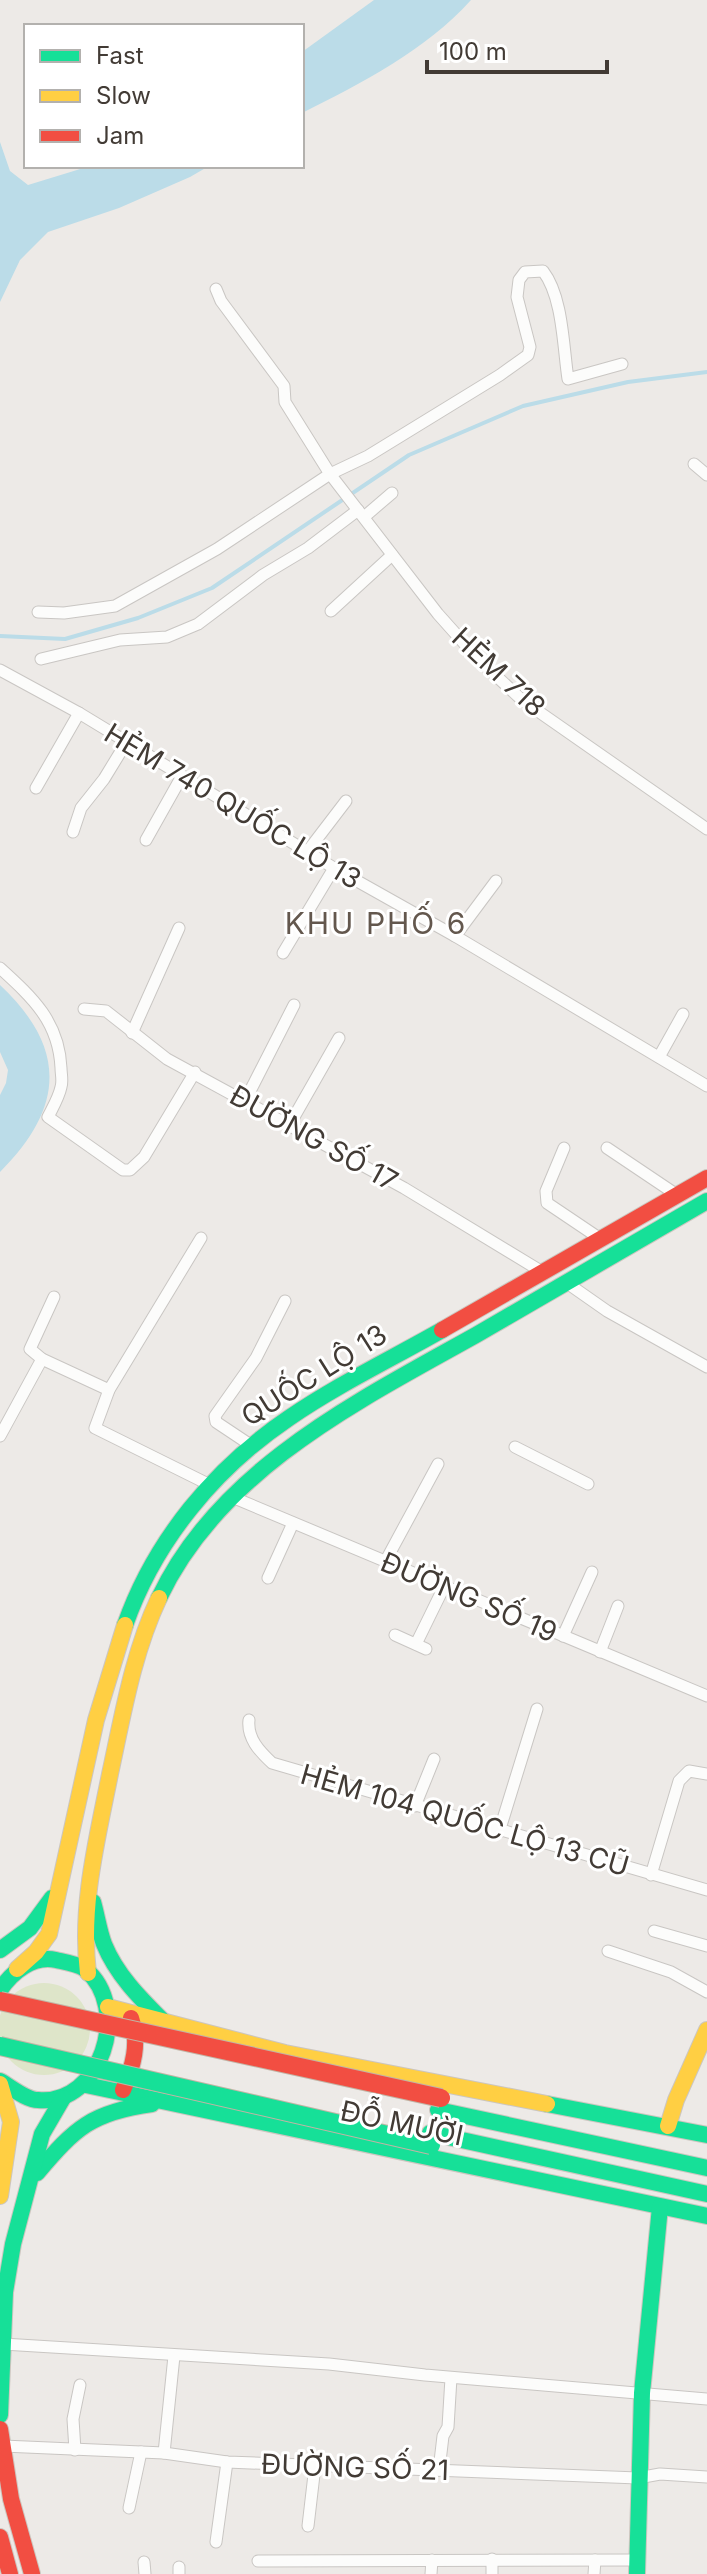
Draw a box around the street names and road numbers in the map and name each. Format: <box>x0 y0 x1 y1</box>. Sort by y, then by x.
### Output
street label: HẺM 718 <box>445 620 553 724</box>
street label: HẺM 740 QUỐC LỘ 13 <box>98 712 370 896</box>
street label: ĐƯỜNG SỐ 17 <box>224 1074 406 1198</box>
street label: QUỐC LỘ 13 <box>233 1313 393 1433</box>
street label: ĐƯỜNG SỐ 19 <box>376 1541 564 1649</box>
street label: HẺM 104 QUỐC LỘ 13 CŨ <box>297 1753 634 1883</box>
street label: ĐỖ MƯỜI <box>338 2090 467 2153</box>
street label: ĐƯỜNG SỐ 21 <box>261 2443 450 2487</box>

